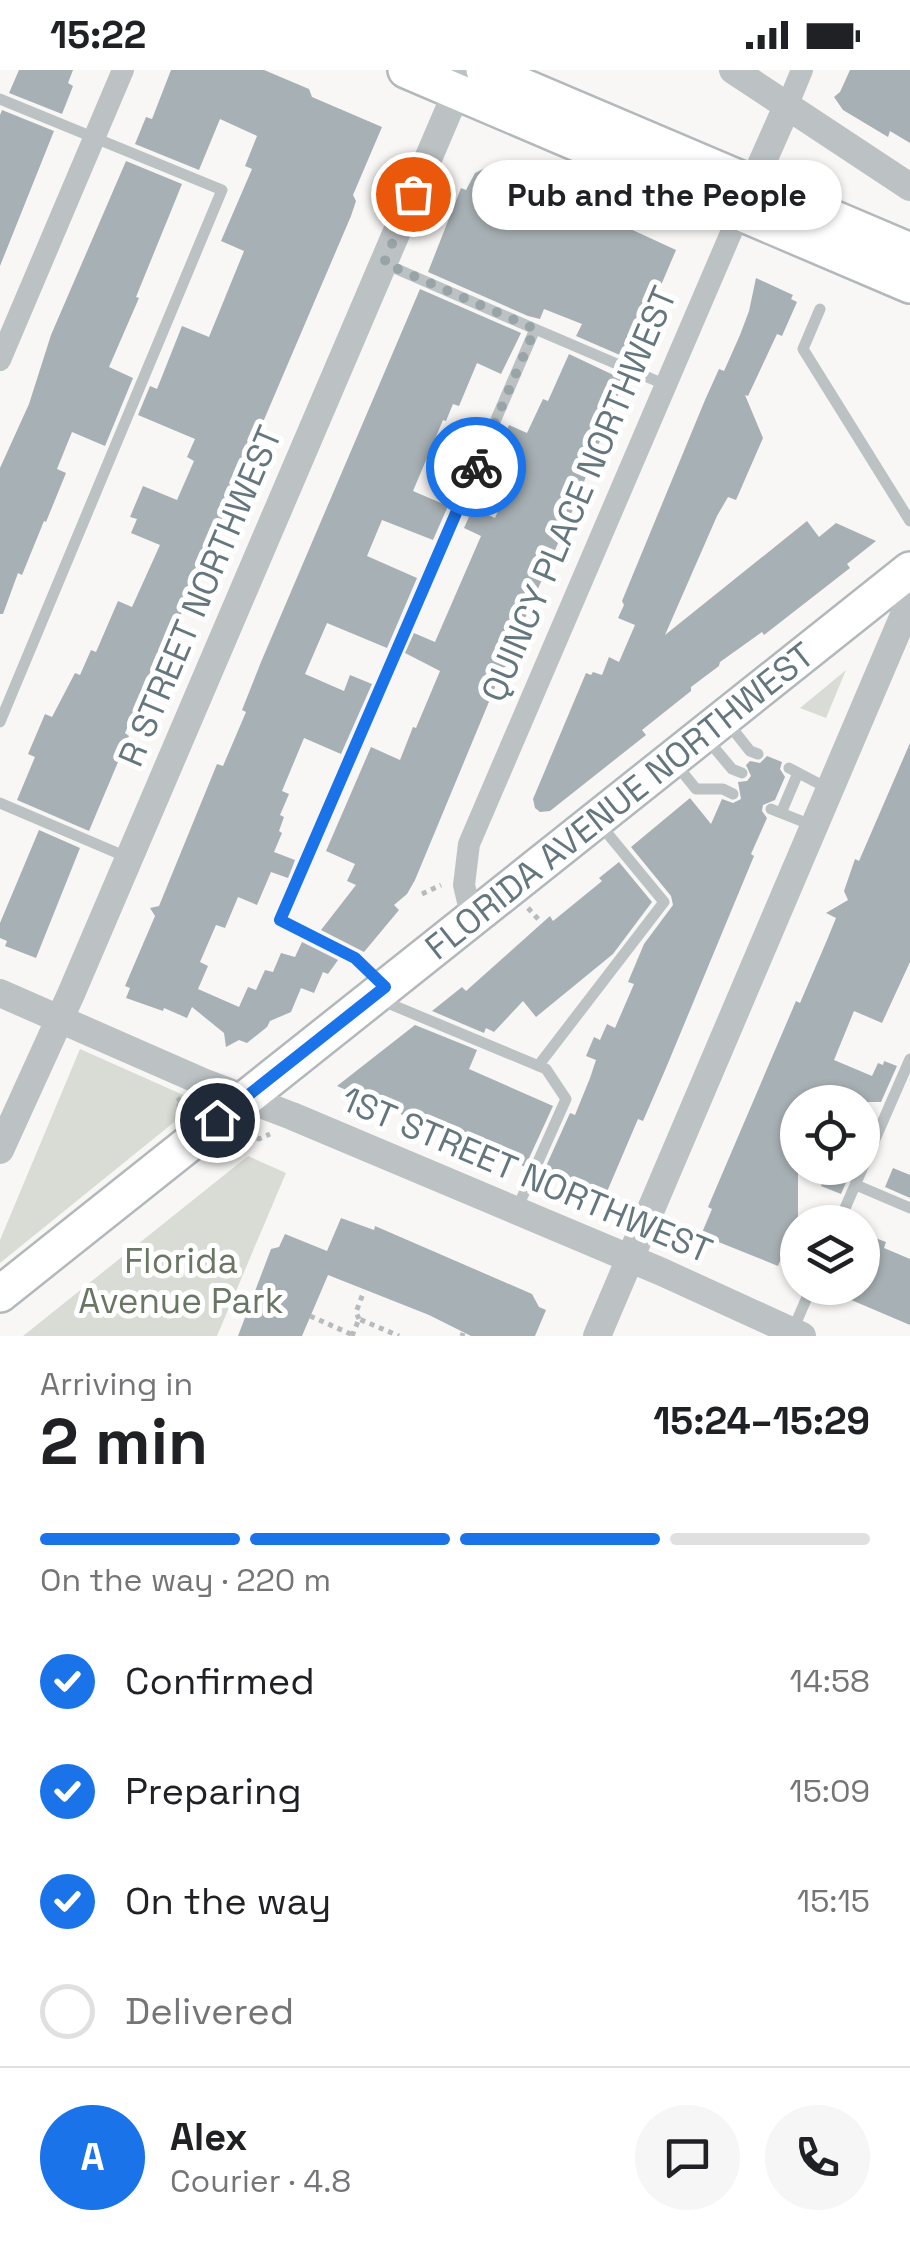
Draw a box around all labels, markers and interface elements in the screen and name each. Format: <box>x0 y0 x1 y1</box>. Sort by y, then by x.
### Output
text: 15:22 <box>50 11 146 59</box>
pin <box>371 152 456 237</box>
callout: Pub and the People <box>473 159 843 229</box>
icon: bag <box>386 167 441 222</box>
text: Pub and the People <box>507 175 807 215</box>
street label: QUINCY PLACE NORTHWEST <box>472 280 686 708</box>
courier <box>426 417 526 517</box>
street label: R STREET NORTHWEST <box>108 419 292 773</box>
icon: bike <box>449 440 504 495</box>
street label: FLORIDA AVENUE NORTHWEST <box>416 633 823 969</box>
street label: 1ST STREET NORTHWEST <box>335 1077 719 1273</box>
pin <box>175 1078 260 1163</box>
map controls <box>780 1085 880 1305</box>
button: locate <box>780 1085 880 1185</box>
icon: home <box>190 1093 245 1148</box>
button: layers <box>780 1205 880 1305</box>
park label: Florida Avenue Park <box>78 1239 284 1323</box>
text: Arriving in <box>40 1364 193 1404</box>
text: 15:24–15:29 <box>653 1397 870 1445</box>
text: 2 min <box>40 1400 208 1483</box>
text: On the way · 220 m <box>40 1560 331 1600</box>
icon: check <box>40 1654 95 1709</box>
text: Confirmed <box>125 1657 315 1705</box>
text: 14:58 <box>789 1661 870 1701</box>
icon: check <box>40 1764 95 1819</box>
text: Preparing <box>125 1767 302 1815</box>
text: 15:09 <box>789 1771 870 1811</box>
icon: check <box>40 1874 95 1929</box>
text: On the way <box>125 1877 331 1925</box>
text: 15:15 <box>797 1881 870 1921</box>
text: Delivered <box>125 1987 294 2035</box>
button: chat <box>635 2105 740 2210</box>
button: phone <box>765 2105 870 2210</box>
text: Alex <box>170 2113 247 2161</box>
text: A <box>80 2133 105 2181</box>
text: Courier · 4.8 <box>170 2161 351 2201</box>

